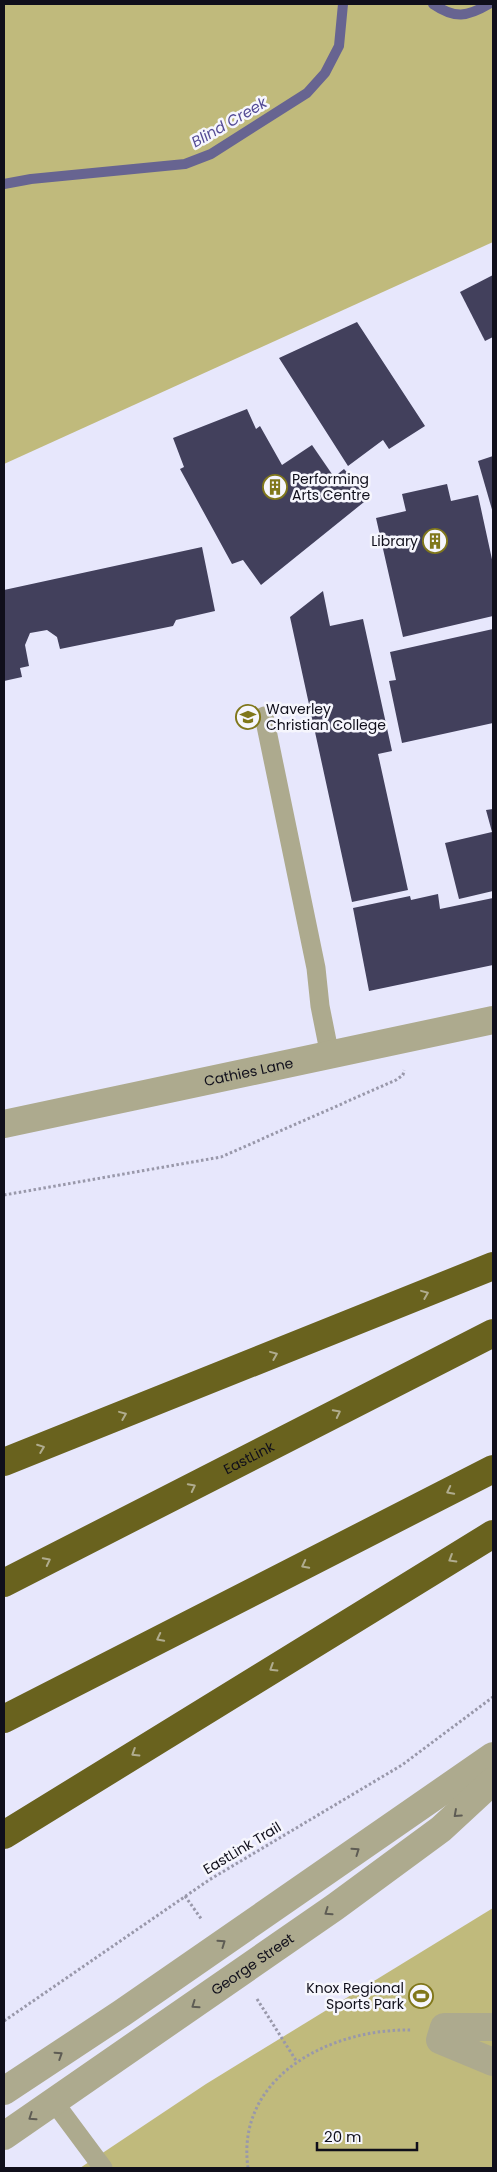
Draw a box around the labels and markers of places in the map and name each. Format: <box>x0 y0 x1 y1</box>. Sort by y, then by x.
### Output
place label: Performing Arts Centre <box>292 469 371 505</box>
building icon: Performing Arts Centre <box>262 474 288 500</box>
building icon: Library <box>422 528 448 554</box>
place label: Library <box>371 531 418 551</box>
place label: Waverley Christian College <box>266 699 386 735</box>
school or university icon: Waverley Christian College <box>235 704 261 730</box>
place label: Knox Regional Sports Park <box>306 1978 405 2014</box>
sports icon: Knox Regional Sports Park <box>408 1983 434 2009</box>

